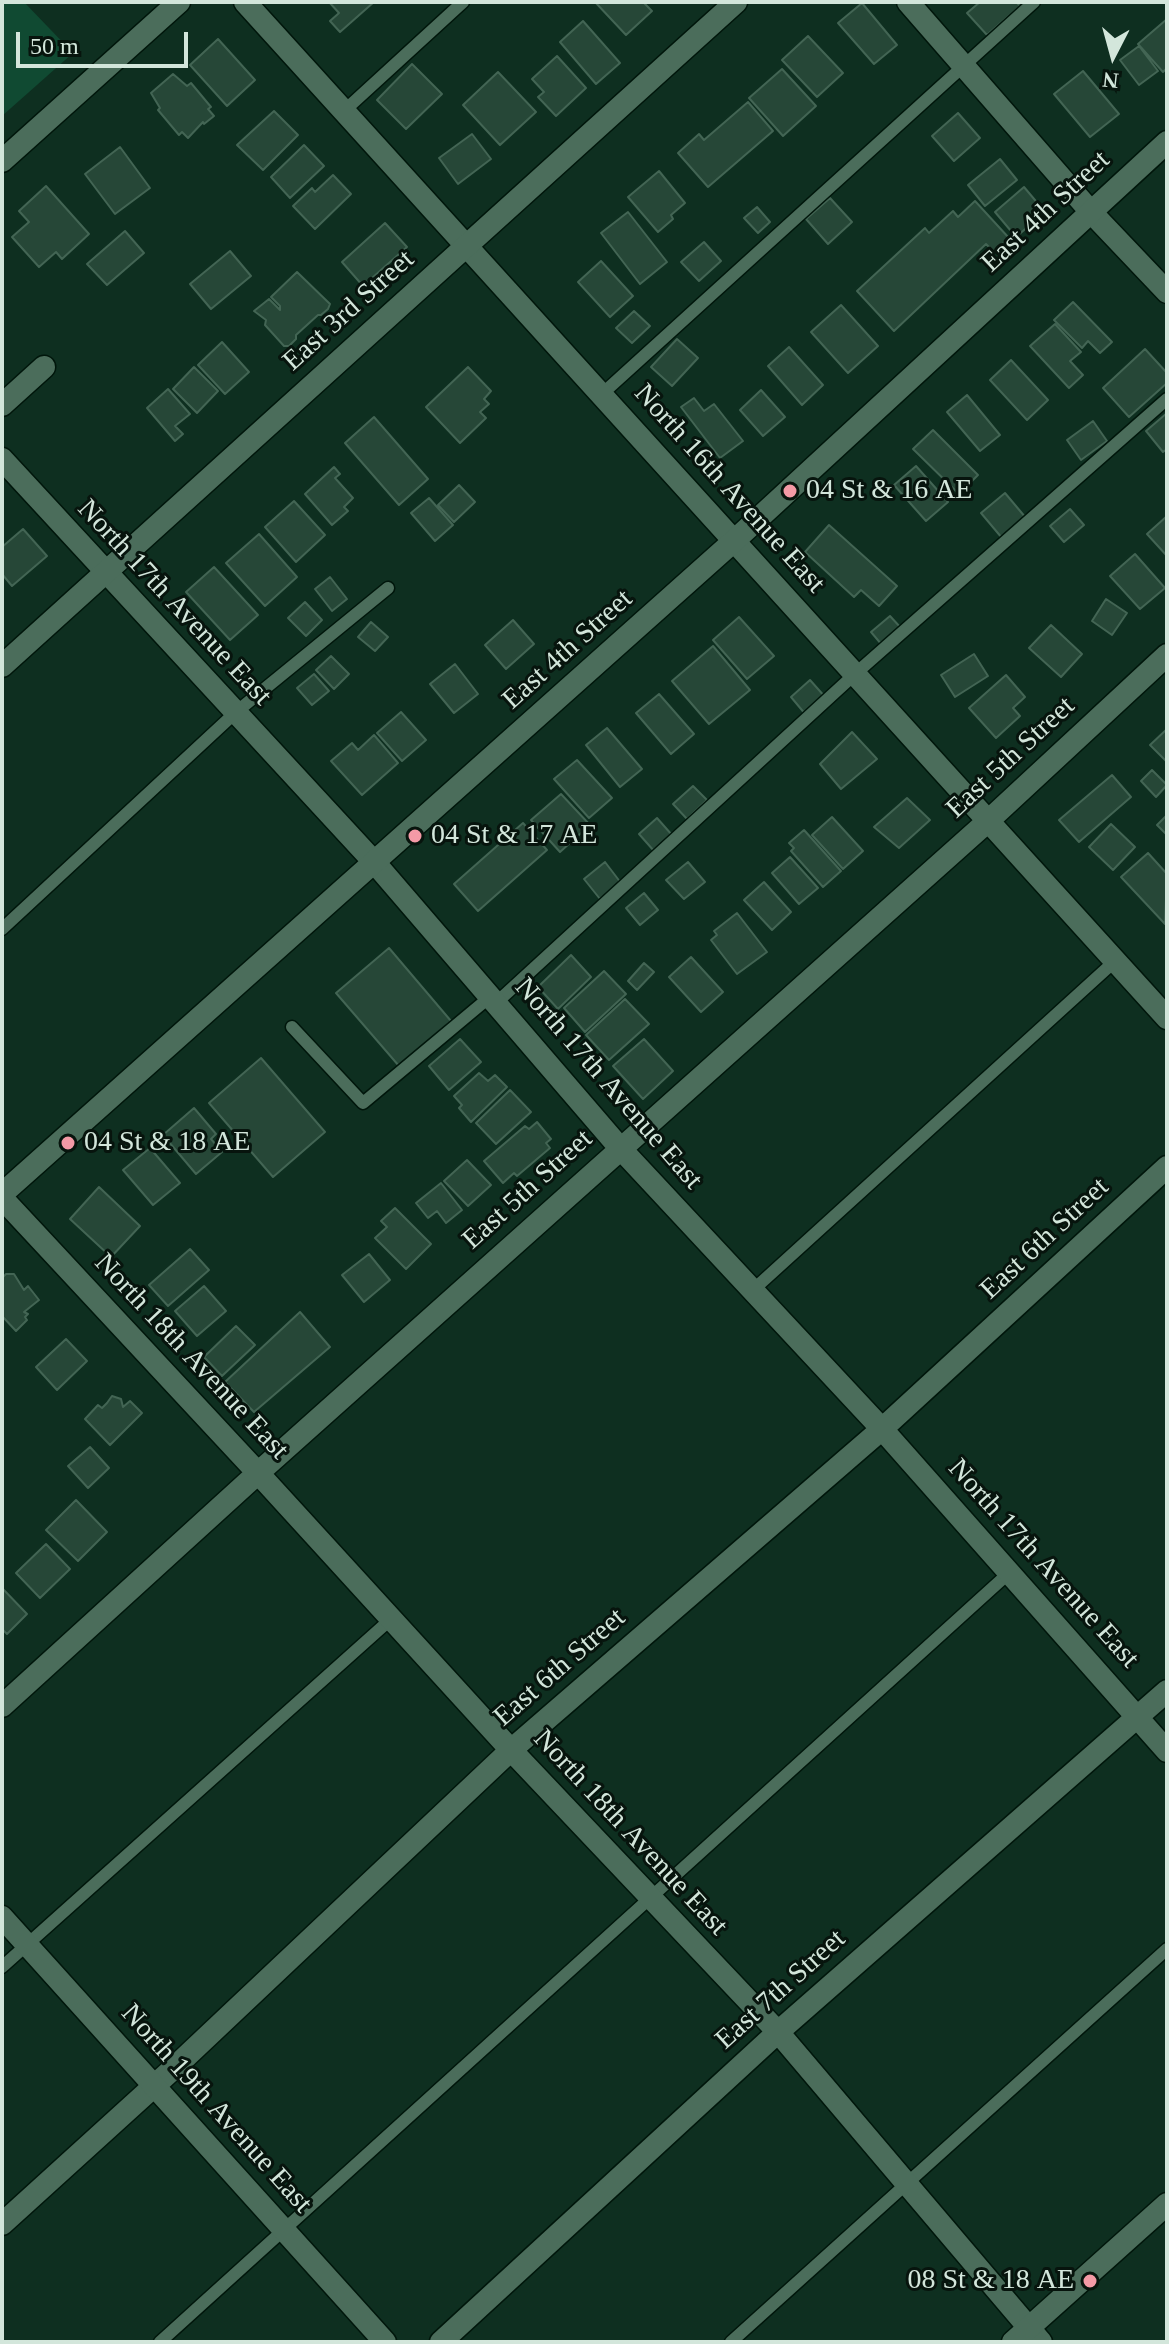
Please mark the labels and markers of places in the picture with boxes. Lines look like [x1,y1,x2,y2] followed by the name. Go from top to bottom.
[806,474,972,508] place label: 04 St & 16 AE
[781,482,799,500] marker: 04 St & 16 AE
[431,819,597,853] place label: 04 St & 17 AE
[406,827,424,845] marker: 04 St & 17 AE
[84,1126,250,1160] place label: 04 St & 18 AE
[59,1134,77,1152] marker: 04 St & 18 AE
[908,2264,1074,2298] place label: 08 St & 18 AE
[1081,2272,1099,2290] marker: 08 St & 18 AE

